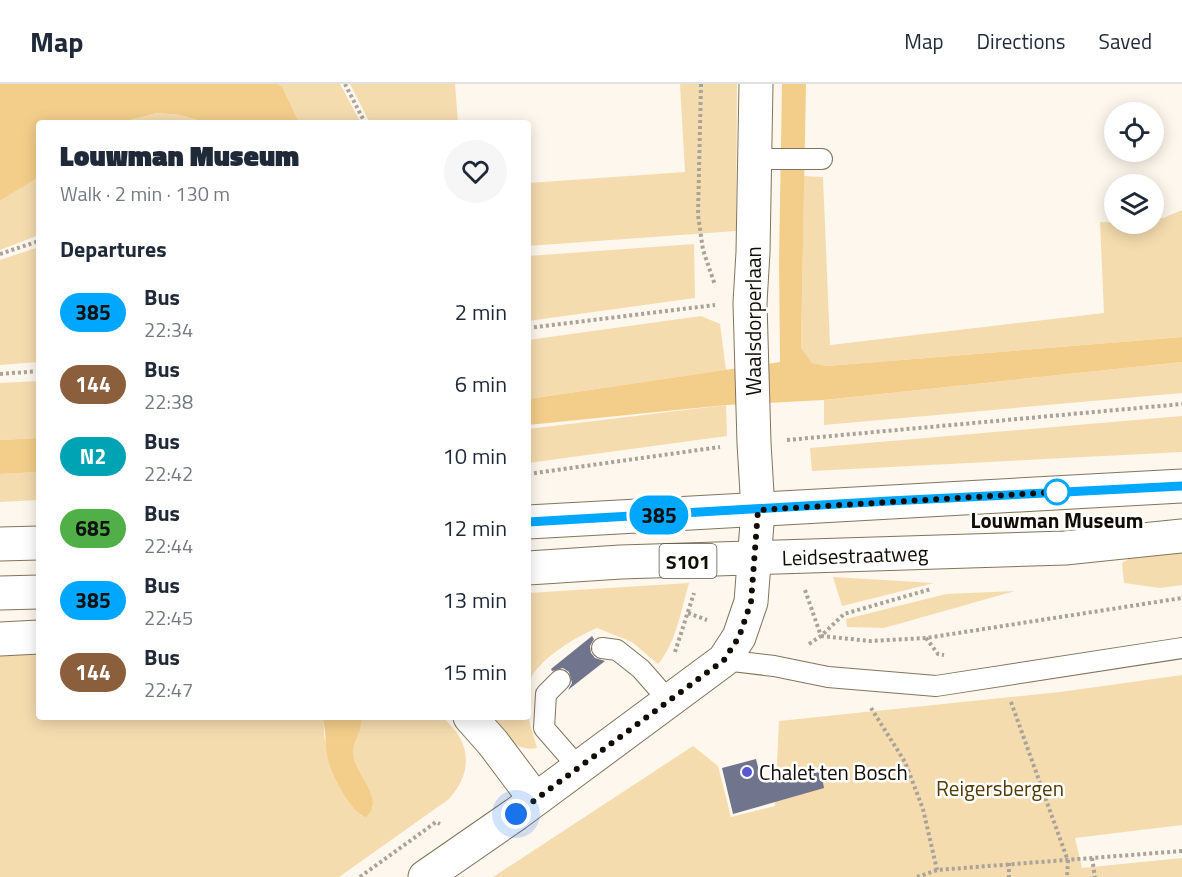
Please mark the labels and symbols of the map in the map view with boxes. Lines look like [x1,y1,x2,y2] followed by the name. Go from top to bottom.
[737,246,769,396] street label: Waalsdorperlaan
[1044,479,1070,505] marker: Louwman Museum
[624,496,694,534] line badge: 385
[971,504,1143,536] place label: Louwman Museum
[781,536,929,574] street label: Leidsestraatweg
[660,544,716,578] road number: S101
[759,756,908,788] place label: Chalet ten Bosch
[740,765,754,779] marker: Chalet ten Bosch
[936,772,1064,804] park label: Reigersbergen
[501,799,531,829] your location

